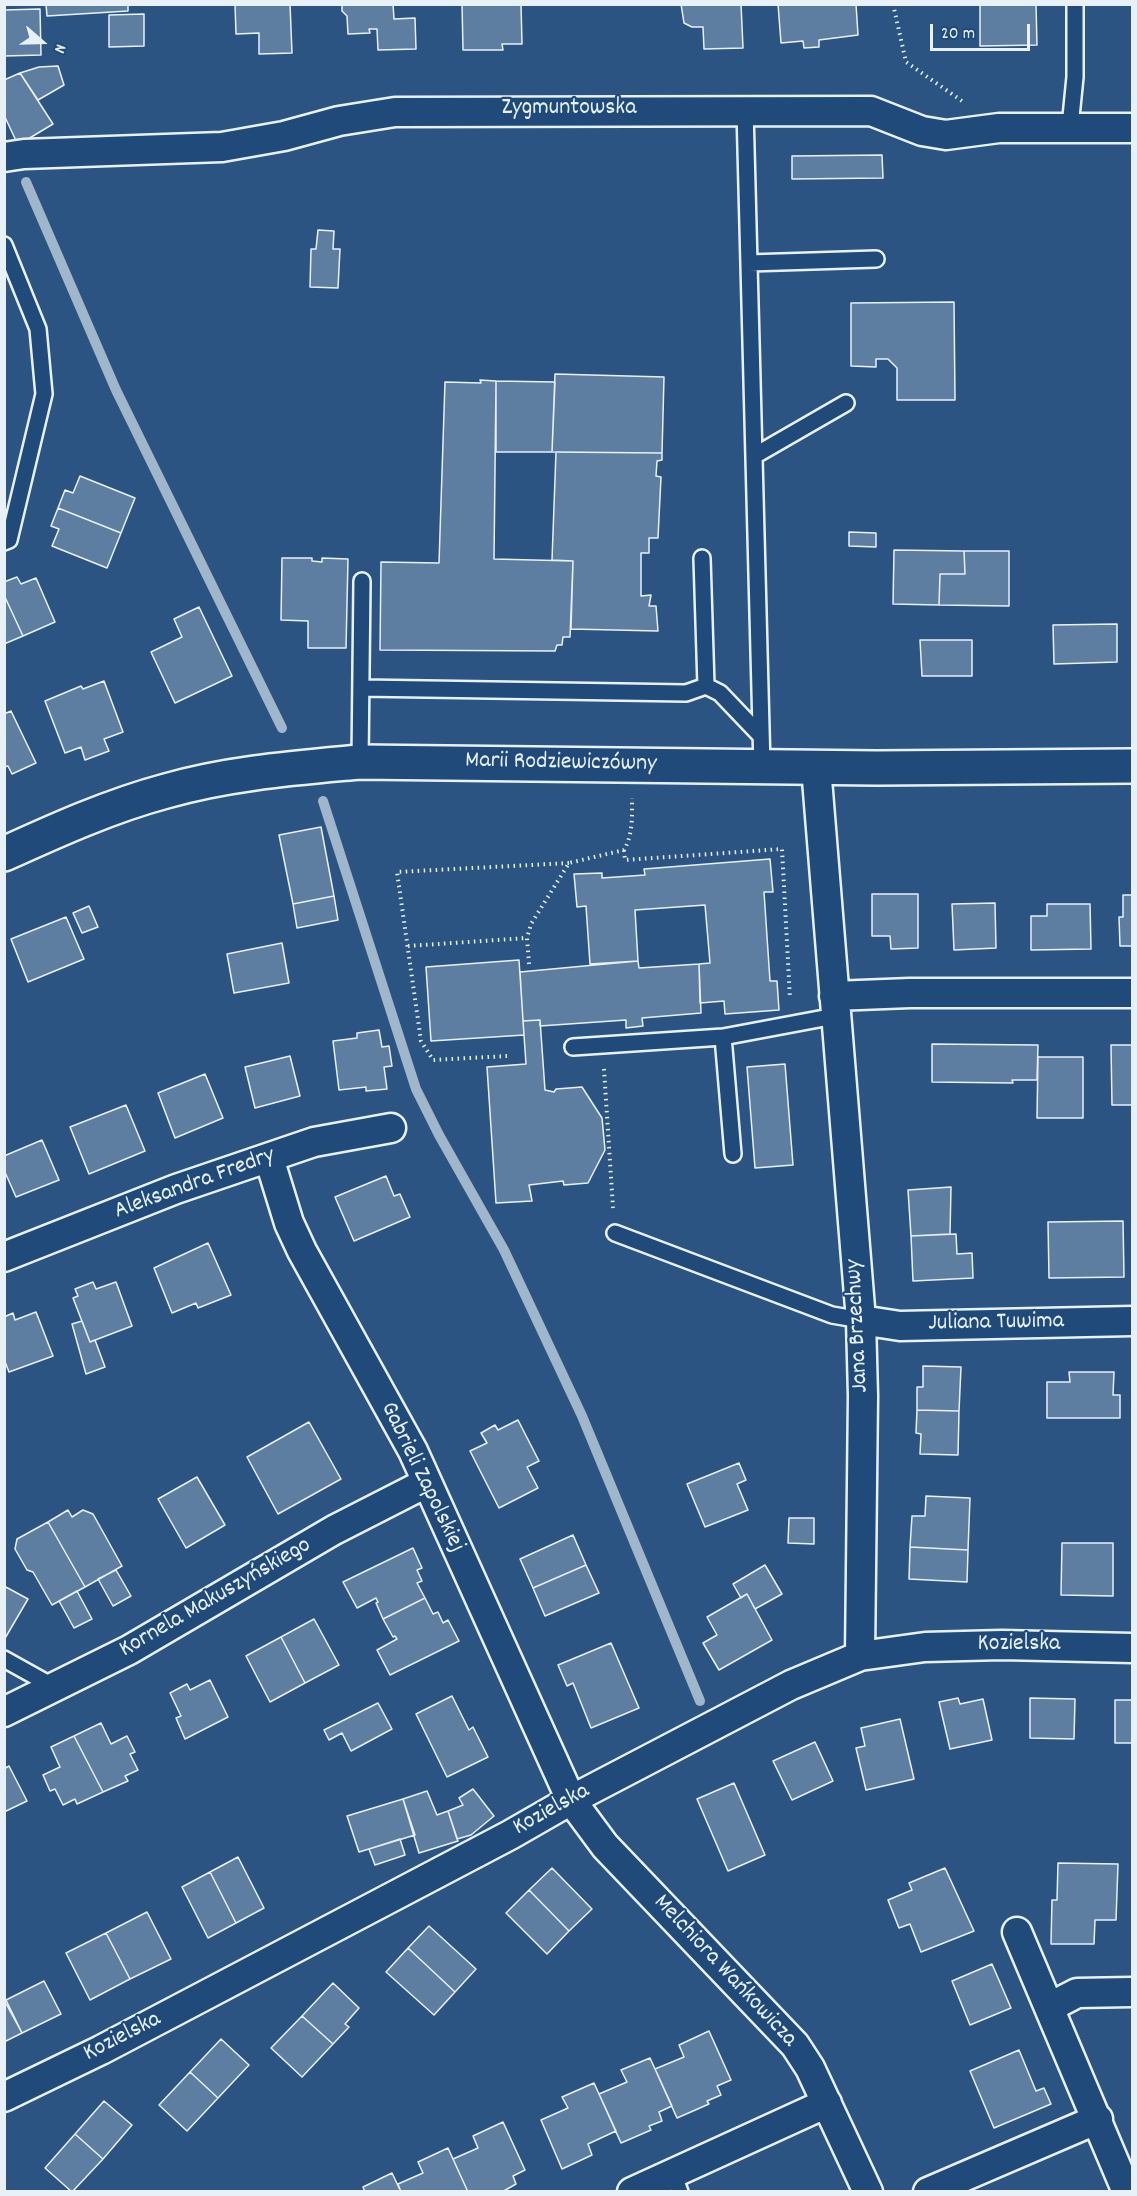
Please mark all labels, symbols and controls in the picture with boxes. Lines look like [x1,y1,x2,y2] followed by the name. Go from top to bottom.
[12,12,72,72] north arrow
[933,12,1034,50] scale bar
[941,22,975,47] text: 20 m
[47,41,72,56] text: N
[502,96,636,124] street label: Zygmuntowska
[465,748,657,780] street label: Marii Rodziewiczówny
[111,1143,279,1227] street label: Aleksandra Fredry
[841,1259,877,1393] street label: Jana Brzechwy
[928,1308,1064,1340] street label: Juliana Tuwima
[372,1398,470,1558] street label: Gabrieli Zapolskiej
[115,1532,317,1666] street label: Kornela Makuszyńskiego
[978,1632,1060,1660] street label: Kozielska
[509,1778,595,1844] street label: Kozielska
[646,1890,802,2054] street label: Melchiora Wańkowicza
[80,2006,166,2070] street label: Kozielska

